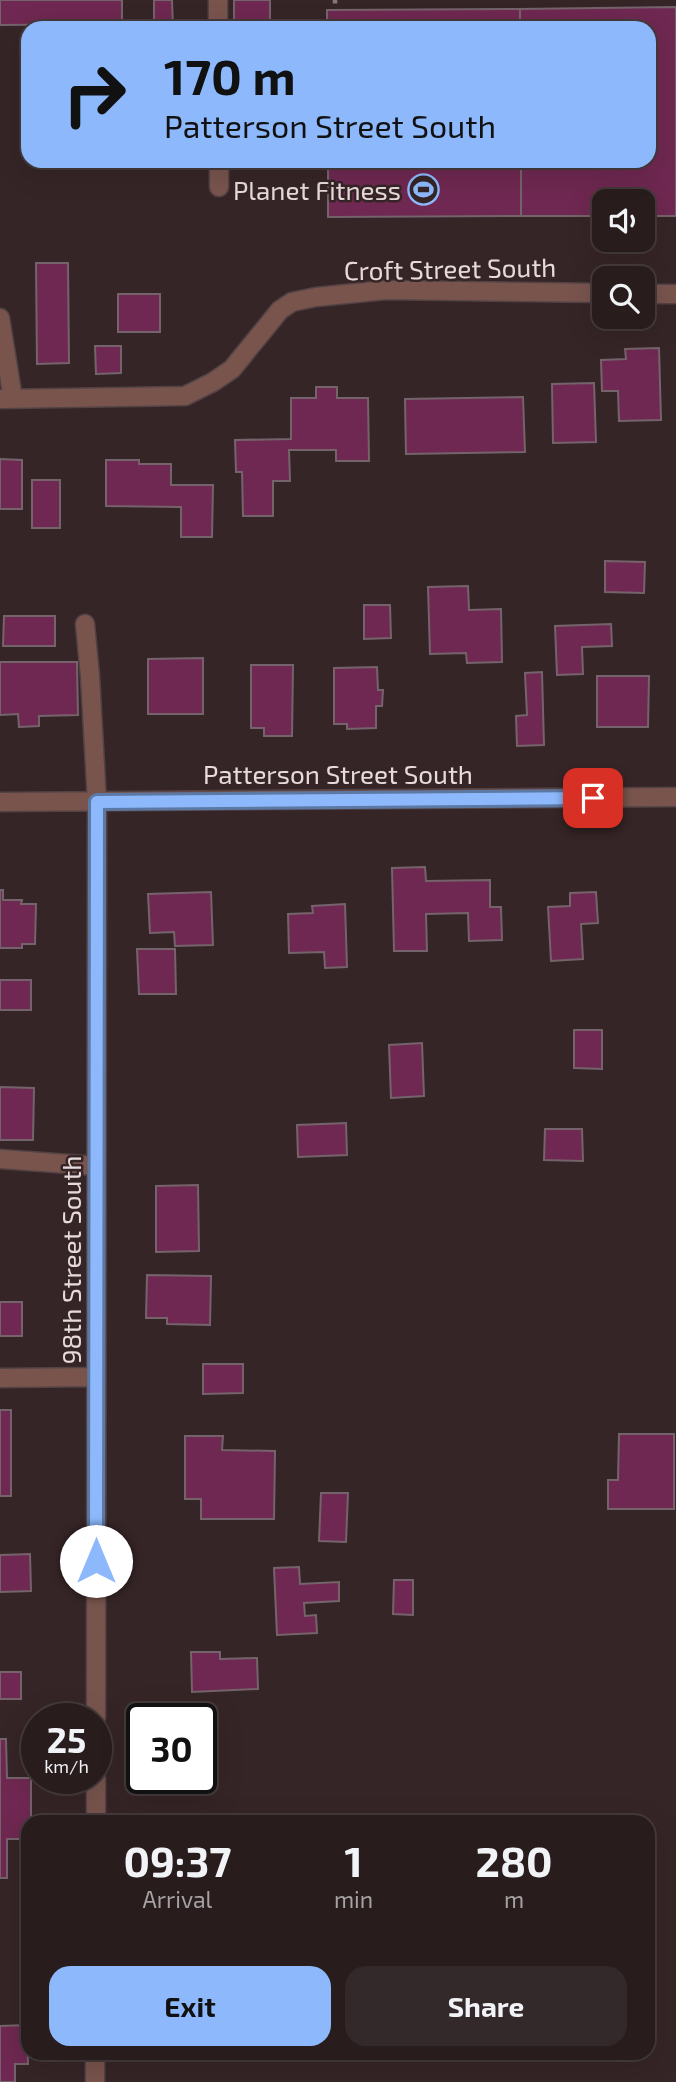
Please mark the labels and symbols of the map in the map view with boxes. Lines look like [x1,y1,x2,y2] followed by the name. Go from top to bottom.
[407,172,441,206] sports icon: Planet Fitness
[233,174,401,205] place label: Planet Fitness
[344,251,556,285] street label: Croft Street South
[203,758,473,789] street label: Patterson Street South
[563,768,623,828] pin
[55,1156,86,1364] street label: 98th Street South
[59,1524,133,1598] position arrow
[126,1703,217,1794] speed limit sign: 30

